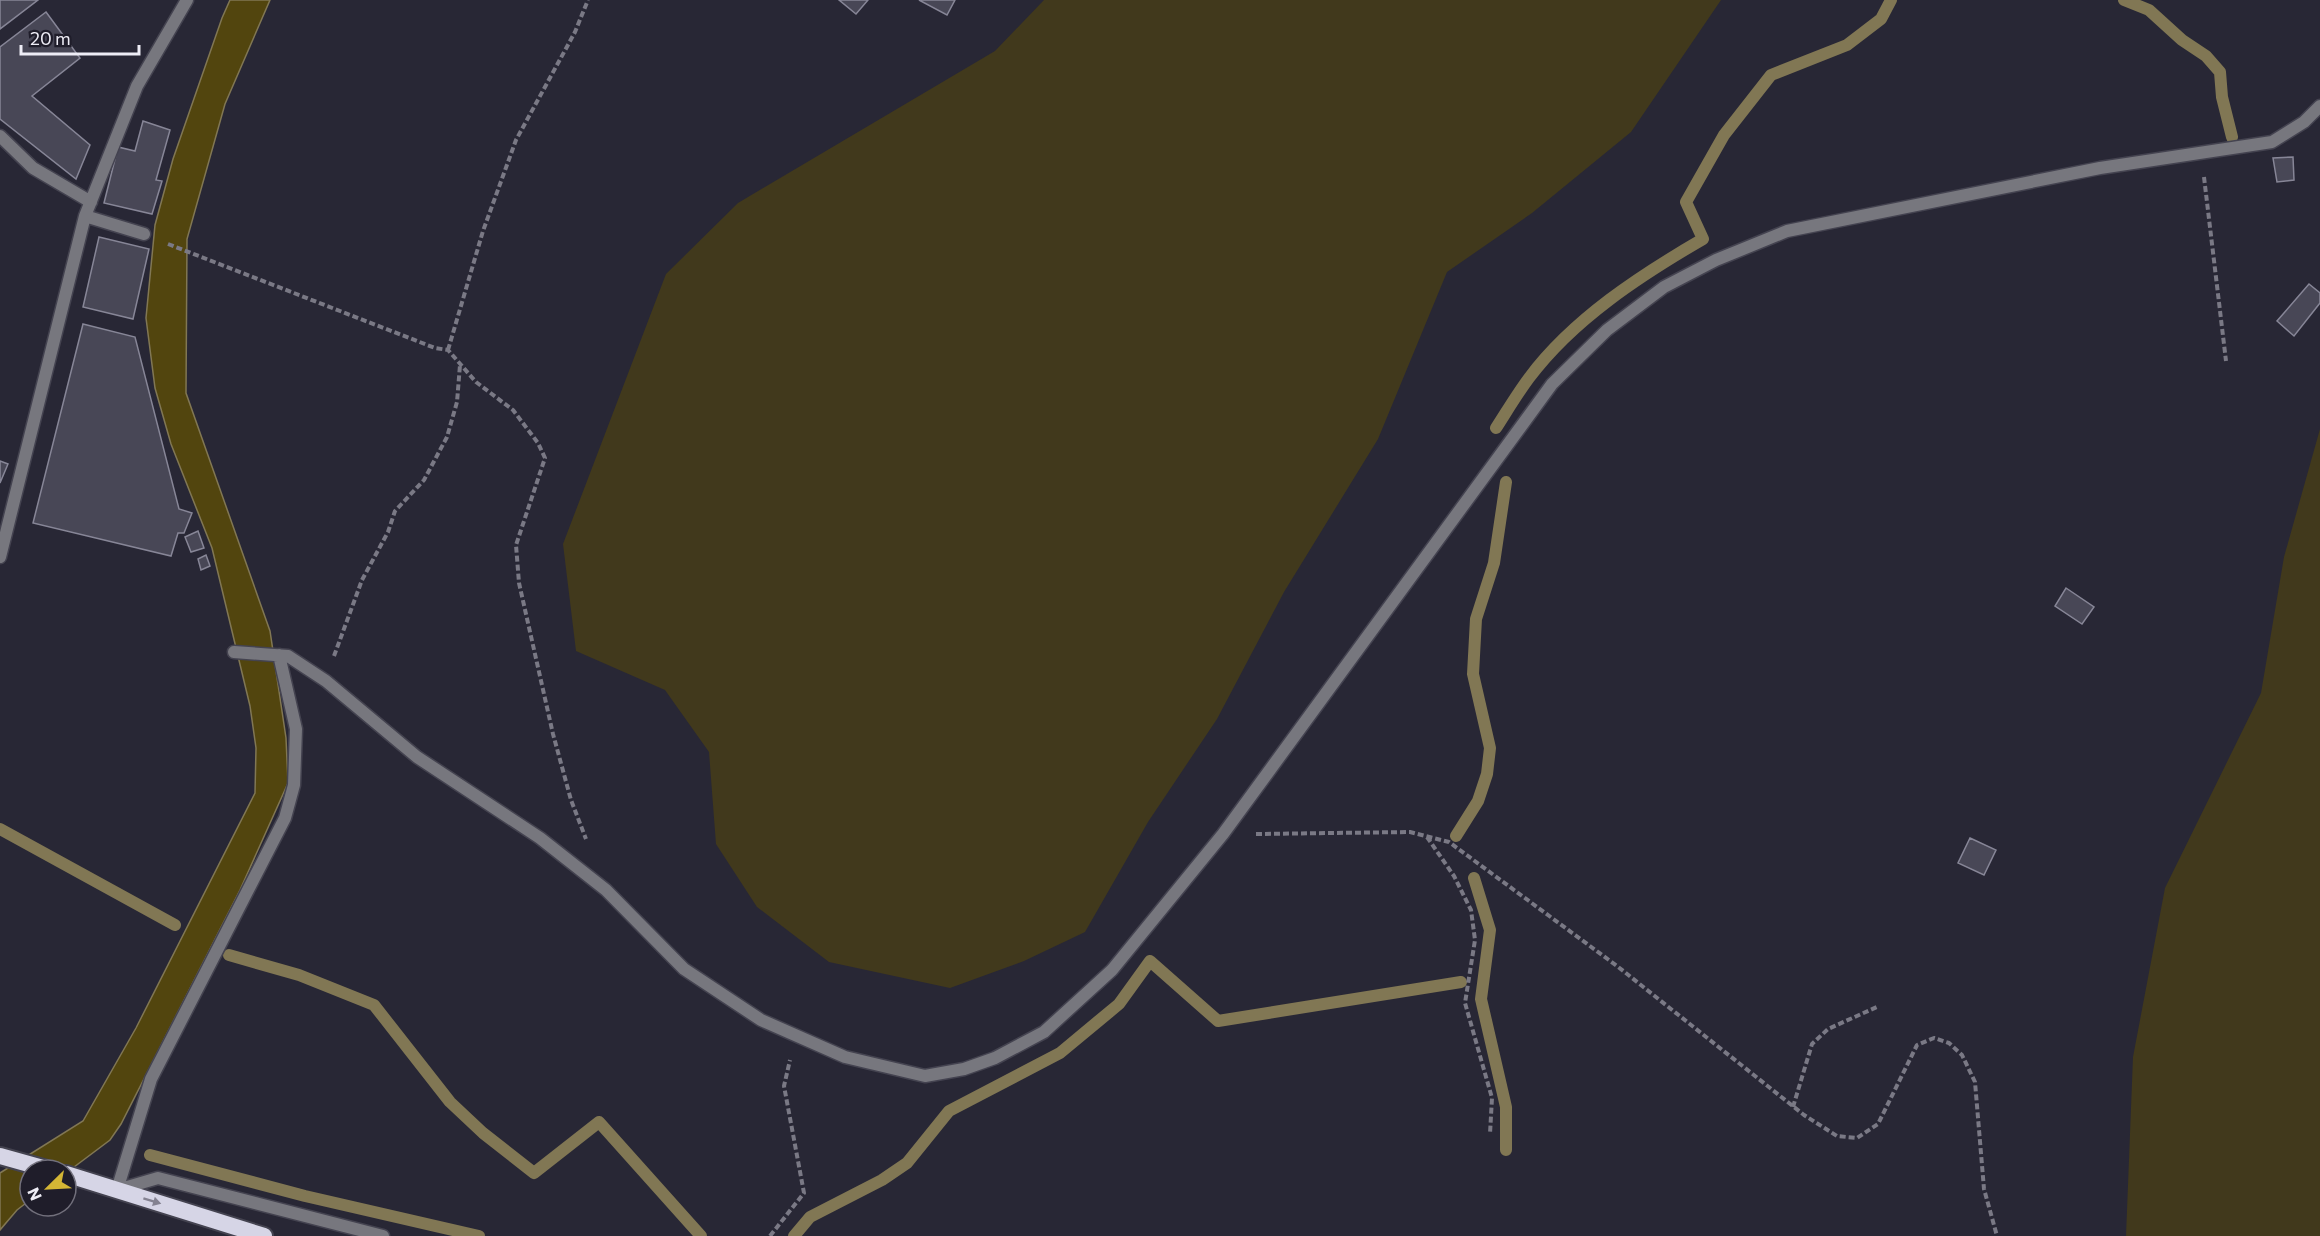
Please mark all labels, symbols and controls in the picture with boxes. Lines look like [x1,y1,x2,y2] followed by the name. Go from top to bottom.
[21,18,140,56] scale bar
[30,27,71,49] text: 20 m
[18,1158,78,1218] north arrow
[23,1185,45,1204] text: N
[143,1197,161,1206] one-way arrow

